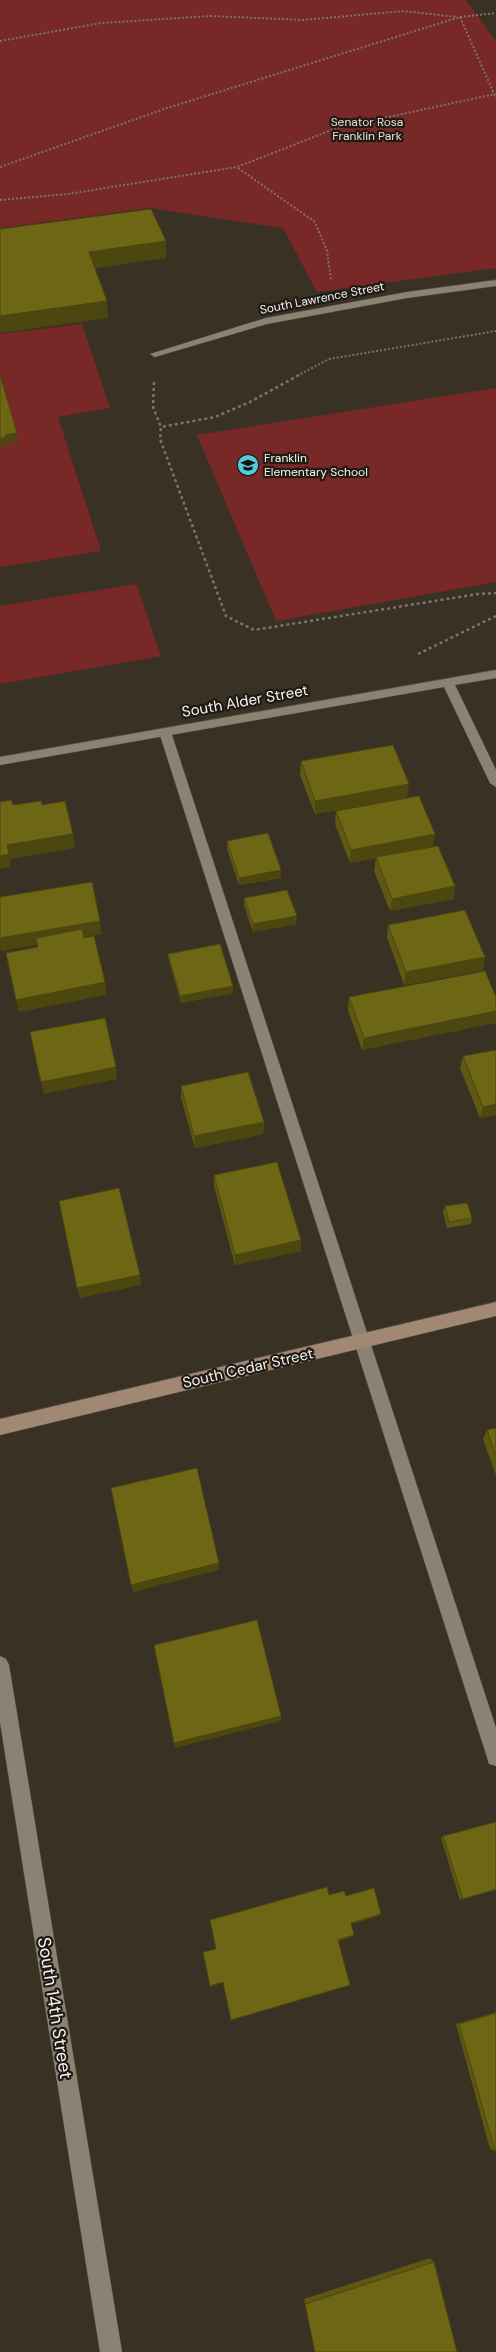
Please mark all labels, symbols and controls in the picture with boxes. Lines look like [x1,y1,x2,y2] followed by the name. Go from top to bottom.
[331,114,403,144] park label: Senator Rosa Franklin Park
[258,278,386,318] street label: South Lawrence Street
[264,450,368,480] place label: Franklin Elementary School
[236,453,260,477] school or university icon: Franklin Elementary School
[180,680,310,722] street label: South Alder Street
[181,1343,315,1393] street label: South Cedar Street
[32,1935,78,2081] street label: South 14th Street

